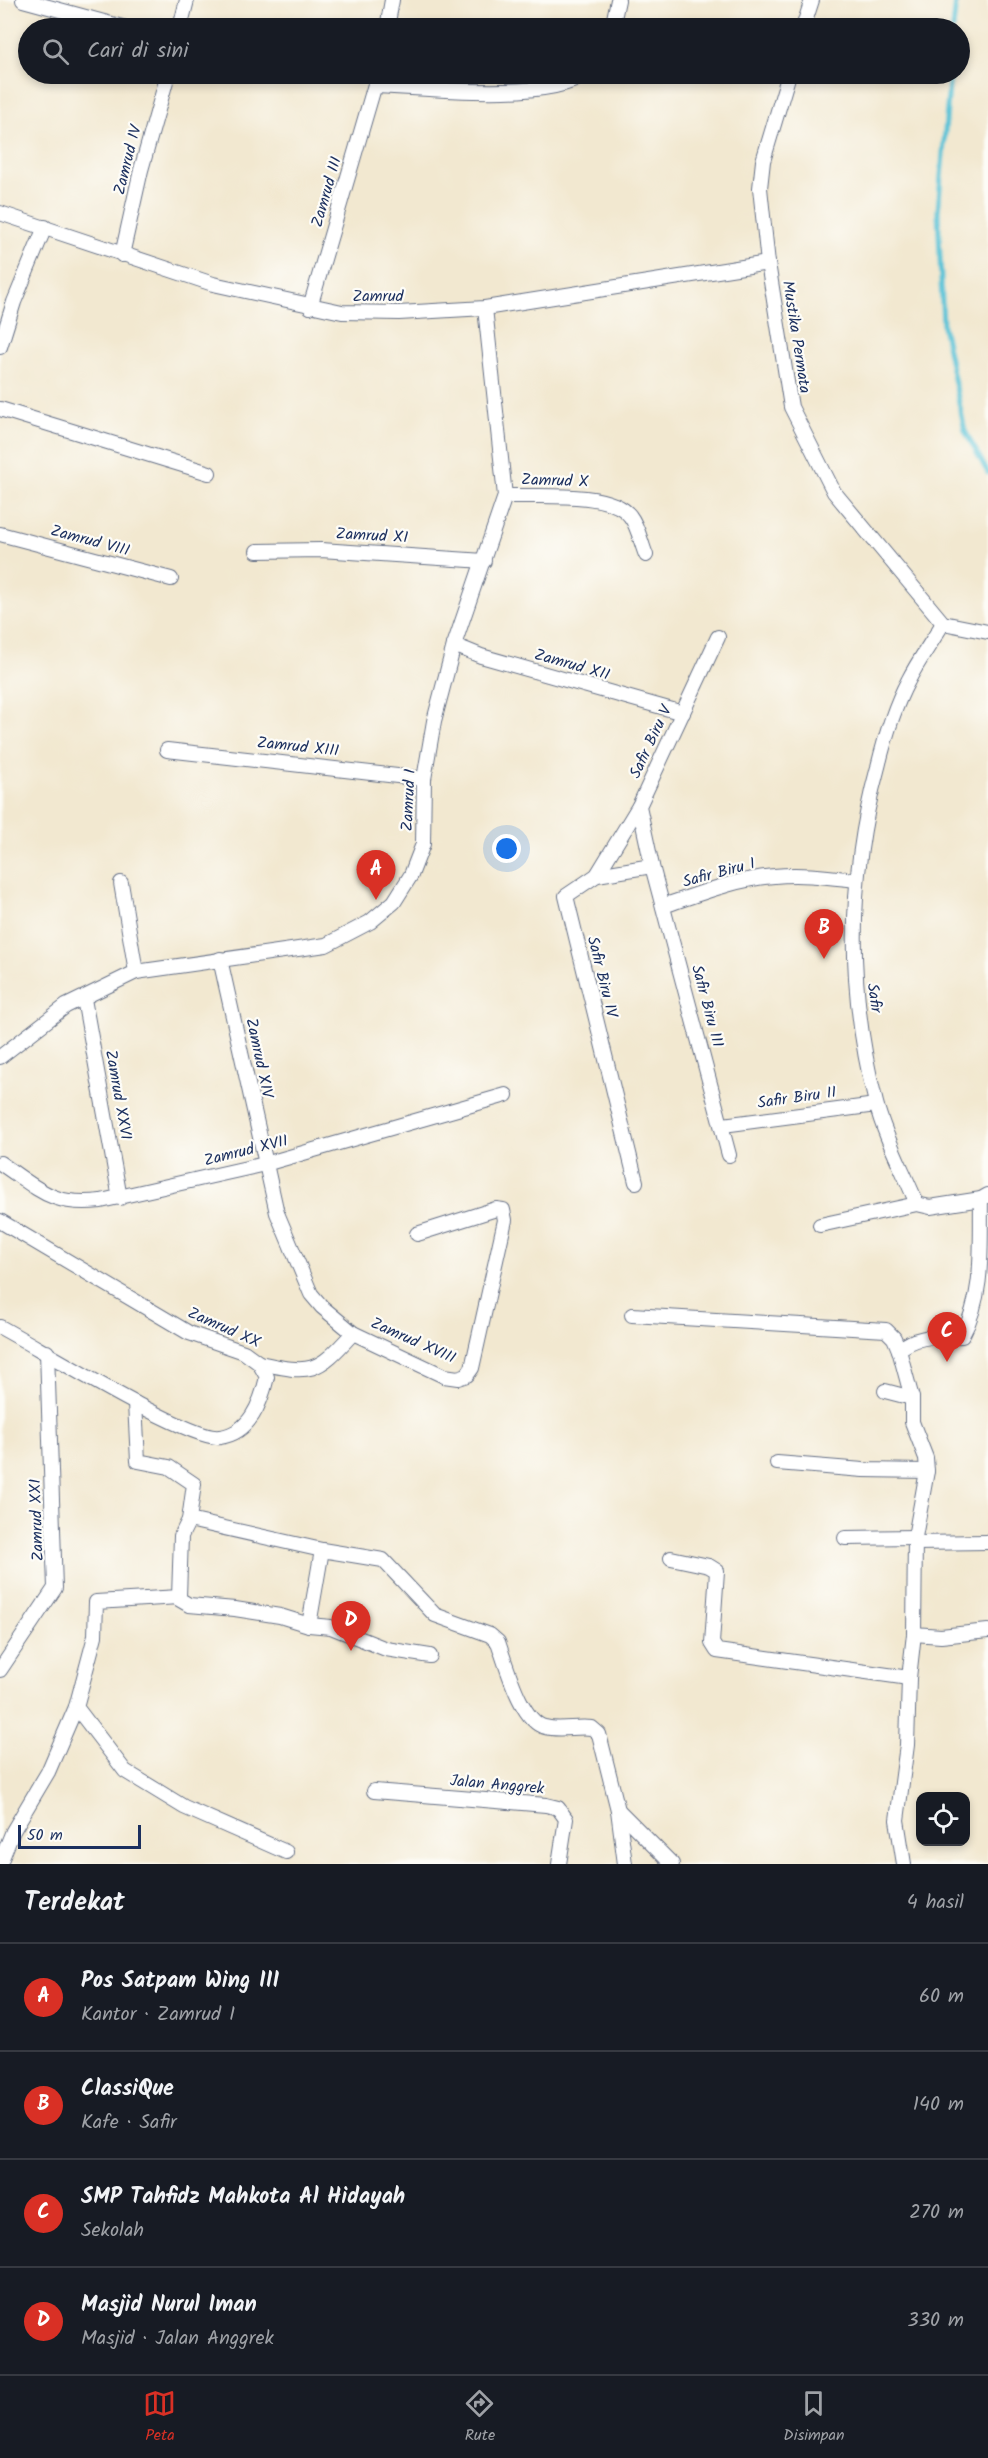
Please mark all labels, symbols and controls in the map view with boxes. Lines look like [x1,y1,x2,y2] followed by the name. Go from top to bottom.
[18,18,970,84] search box
[87,34,188,69] text: Cari di sini
[39,35,72,68] icon: search
[107,121,149,197] street label: Zamrud IV
[305,154,349,230] street label: Zamrud III
[775,279,817,395] street label: Mustika Permata
[352,284,405,309] street label: Zamrud
[521,467,590,495] street label: Zamrud X
[48,518,132,564] street label: Zamrud VIII
[335,522,409,550] street label: Zamrud XI
[531,642,613,688] street label: Zamrud XII
[623,700,679,783] street label: Safir Biru V
[256,730,340,764] street label: Zamrud XIII
[395,768,423,832] street label: Zamrud I
[492,834,521,863] your location
[356,850,395,900] pin: A
[680,851,758,895] street label: Safir Biru I
[804,910,844,959] pin: B
[580,934,625,1022] street label: Safir Biru IV
[684,962,730,1050] street label: Safir Biru III
[860,982,889,1016] street label: Safir
[238,1016,280,1102] street label: Zamrud XIV
[98,1048,138,1142] street label: Zamrud XXVI
[756,1080,838,1116] street label: Safir Biru II
[201,1128,291,1174] street label: Zamrud XVII
[184,1301,265,1356] street label: Zamrud XX
[366,1311,460,1371] street label: Zamrud XVIII
[928,1312,966,1362] pin: C
[23,1478,51,1562] street label: Zamrud XXI
[332,1602,370,1651] pin: D
[449,1768,546,1802] street label: Jalan Anggrek
[916,1792,970,1846] map controls
[916,1792,970,1846] button: locate
[18,1822,141,1850] scale bar
[27,1823,63,1848] text: 50 m
[24,1882,125,1924] text: Terdekat
[907,1887,964,1919] text: 4 hasil
[81,1964,279,1999] text: Pos Satpam Wing III
[37,1981,50,2013] text: A
[919,1981,964,2013] text: 60 m
[81,1999,235,2031] text: Kantor · Zamrud I
[81,2072,174,2107] text: ClassiQue
[37,2089,50,2121] text: B
[913,2089,964,2121] text: 140 m
[81,2107,177,2139] text: Kafe · Safir
[81,2180,405,2215] text: SMP Tahfidz Mahkota Al Hidayah
[37,2197,50,2229] text: C
[909,2197,964,2229] text: 270 m
[81,2215,144,2247] text: Sekolah
[81,2288,257,2323] text: Masjid Nurul Iman
[37,2305,50,2337] text: D
[907,2305,964,2337] text: 330 m
[81,2323,274,2355] text: Masjid · Jalan Anggrek
[143,2387,176,2448] tab: Peta
[463,2387,496,2448] tab: Rute
[783,2387,845,2448] tab: Disimpan

